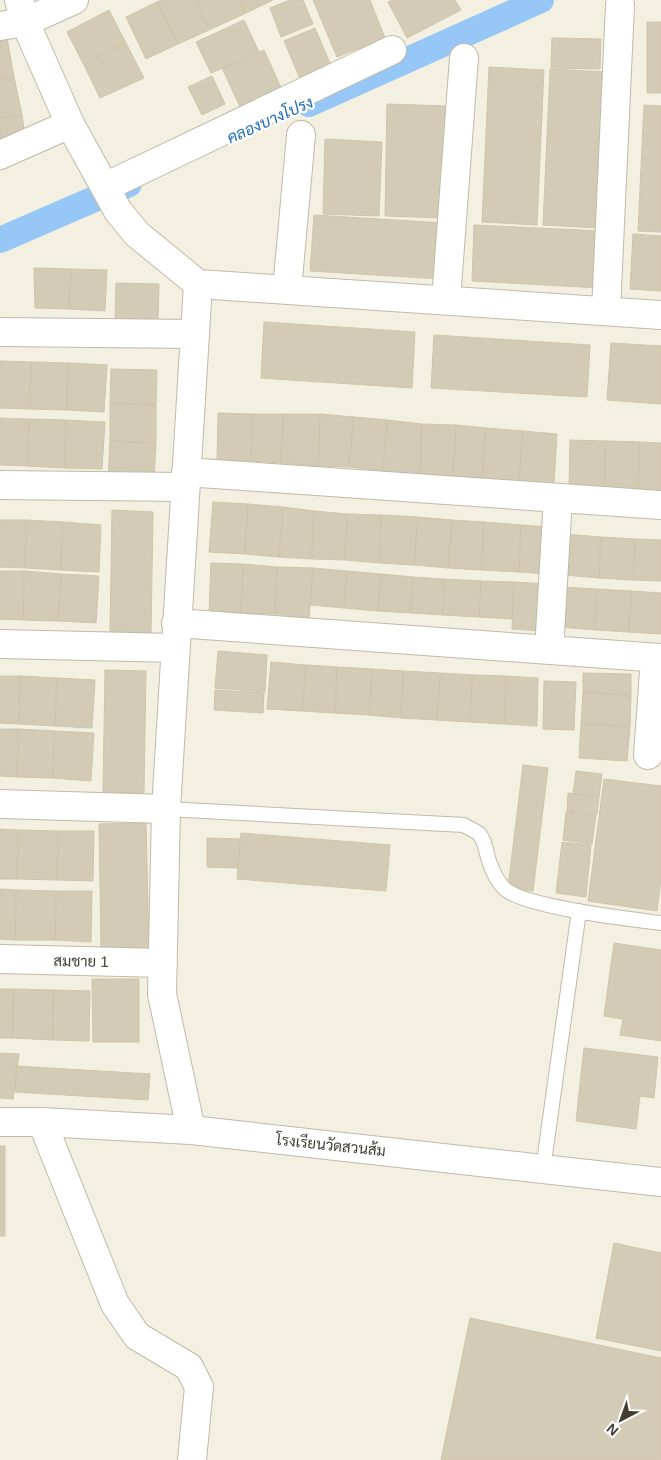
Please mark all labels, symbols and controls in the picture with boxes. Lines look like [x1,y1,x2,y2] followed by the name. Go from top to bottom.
[223,91,316,147] water label: คลองบางโปรง
[53,952,109,970] street label: สมชาย 1
[274,1130,387,1159] street label: โรงเรียนวัดสวนส้ม
[596,1395,646,1445] north arrow
[603,1420,622,1439] text: N

